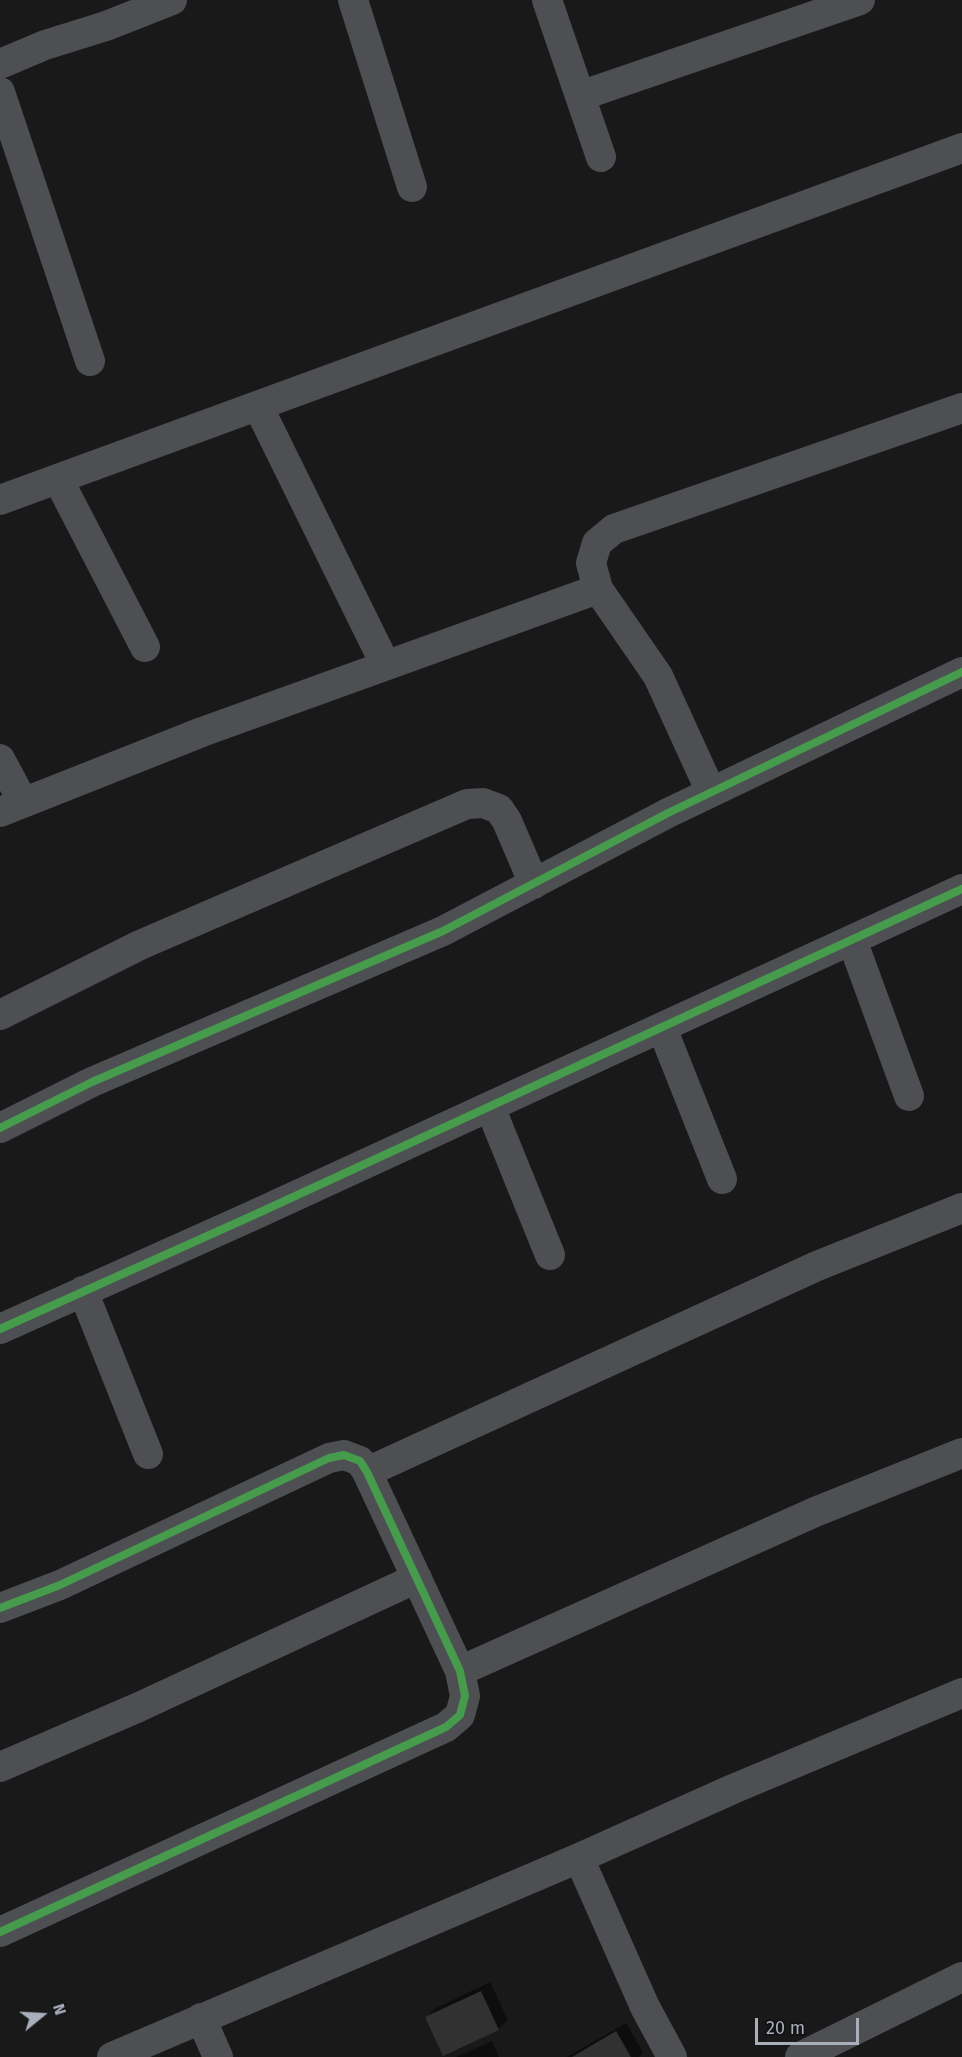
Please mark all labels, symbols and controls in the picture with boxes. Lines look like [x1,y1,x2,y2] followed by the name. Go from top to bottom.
[12,1985,72,2045] north arrow
[49,2001,70,2017] text: N
[758,2006,862,2044] scale bar
[766,2017,805,2039] text: 20 m

